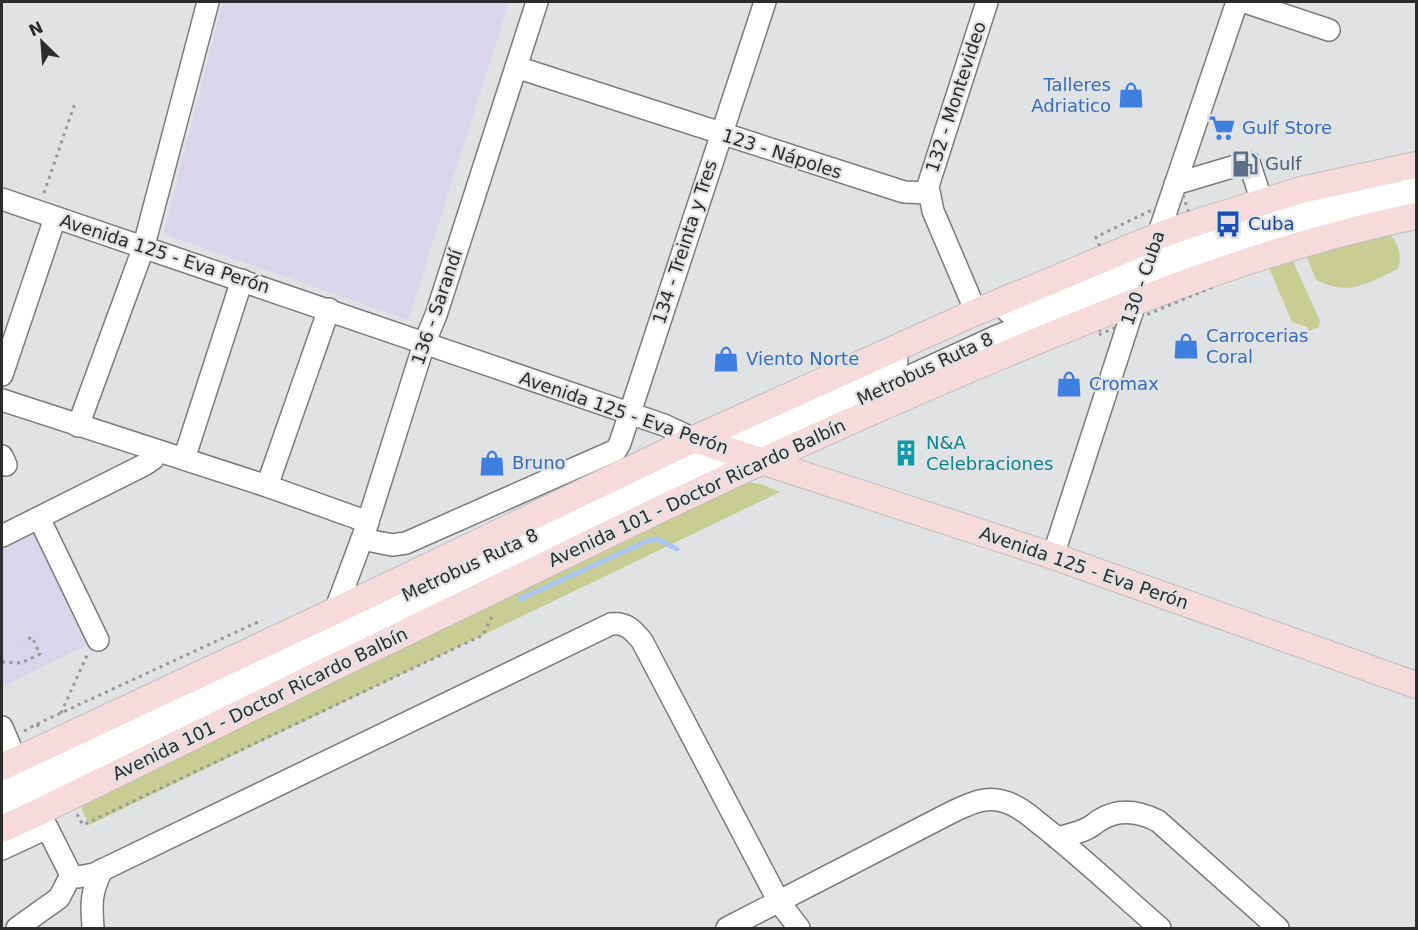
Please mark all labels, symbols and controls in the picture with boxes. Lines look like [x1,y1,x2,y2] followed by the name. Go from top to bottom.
[12,12,72,72] north arrow
[26,17,46,40] text: N
[921,19,990,175] street label: 132 - Montevideo
[1031,74,1111,116] place label: Talleres Adriatico
[1116,80,1146,110] shop icon: Talleres Adriatico
[1207,113,1237,143] supermarket icon: Gulf Store
[1242,117,1332,138] place label: Gulf Store
[720,124,845,183] street label: 123 - Nápoles
[1230,149,1260,179] fuel station icon: Gulf
[1265,153,1302,174] place label: Gulf
[648,157,721,326] street label: 134 - Treinta y Tres
[1213,209,1243,239] bus stop icon: Cuba
[58,210,273,297] street label: Avenida 125 - Eva Perón
[1248,213,1294,234] place label: Cuba
[1117,228,1169,328] street label: 130 - Cuba
[407,245,466,367] street label: 136 - Sarandí
[1206,325,1308,367] place label: Carrocerias Coral
[853,328,996,409] street label: Metrobus Ruta 8
[1171,331,1201,361] shop icon: Carrocerias Coral
[711,344,741,374] shop icon: Viento Norte
[746,348,859,369] place label: Viento Norte
[517,367,731,458] street label: Avenida 125 - Eva Perón
[1054,369,1084,399] shop icon: Cromax
[1089,373,1159,394] place label: Cromax
[545,414,849,571] street label: Avenida 101 - Doctor Ricardo Balbín
[926,432,1053,474] place label: N&A Celebraciones
[891,438,921,468] building icon: N&A Celebraciones
[477,448,507,478] shop icon: Bruno
[512,452,566,473] place label: Bruno
[977,522,1191,613] street label: Avenida 125 - Eva Perón
[398,524,541,605] street label: Metrobus Ruta 8
[109,623,411,784] street label: Avenida 101 - Doctor Ricardo Balbín

